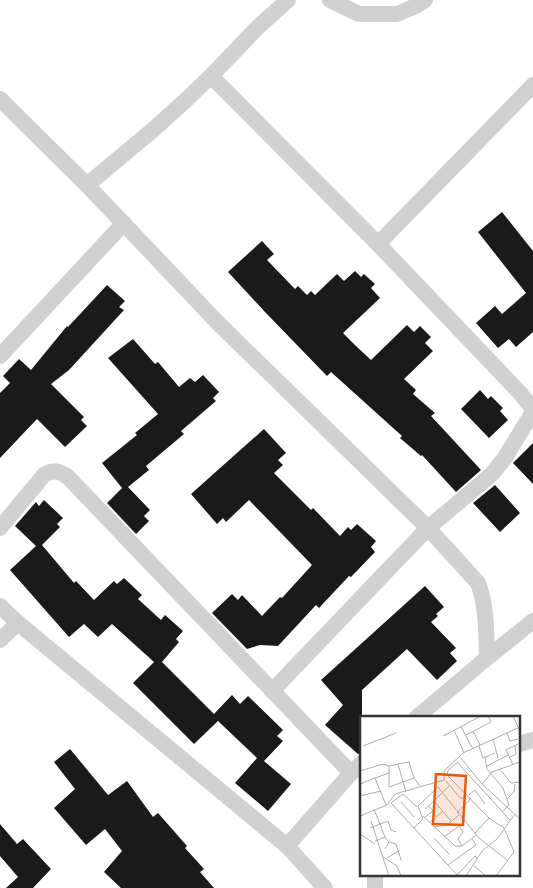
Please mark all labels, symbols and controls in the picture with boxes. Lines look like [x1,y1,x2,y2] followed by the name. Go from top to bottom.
[360,716,520,876] inset map

